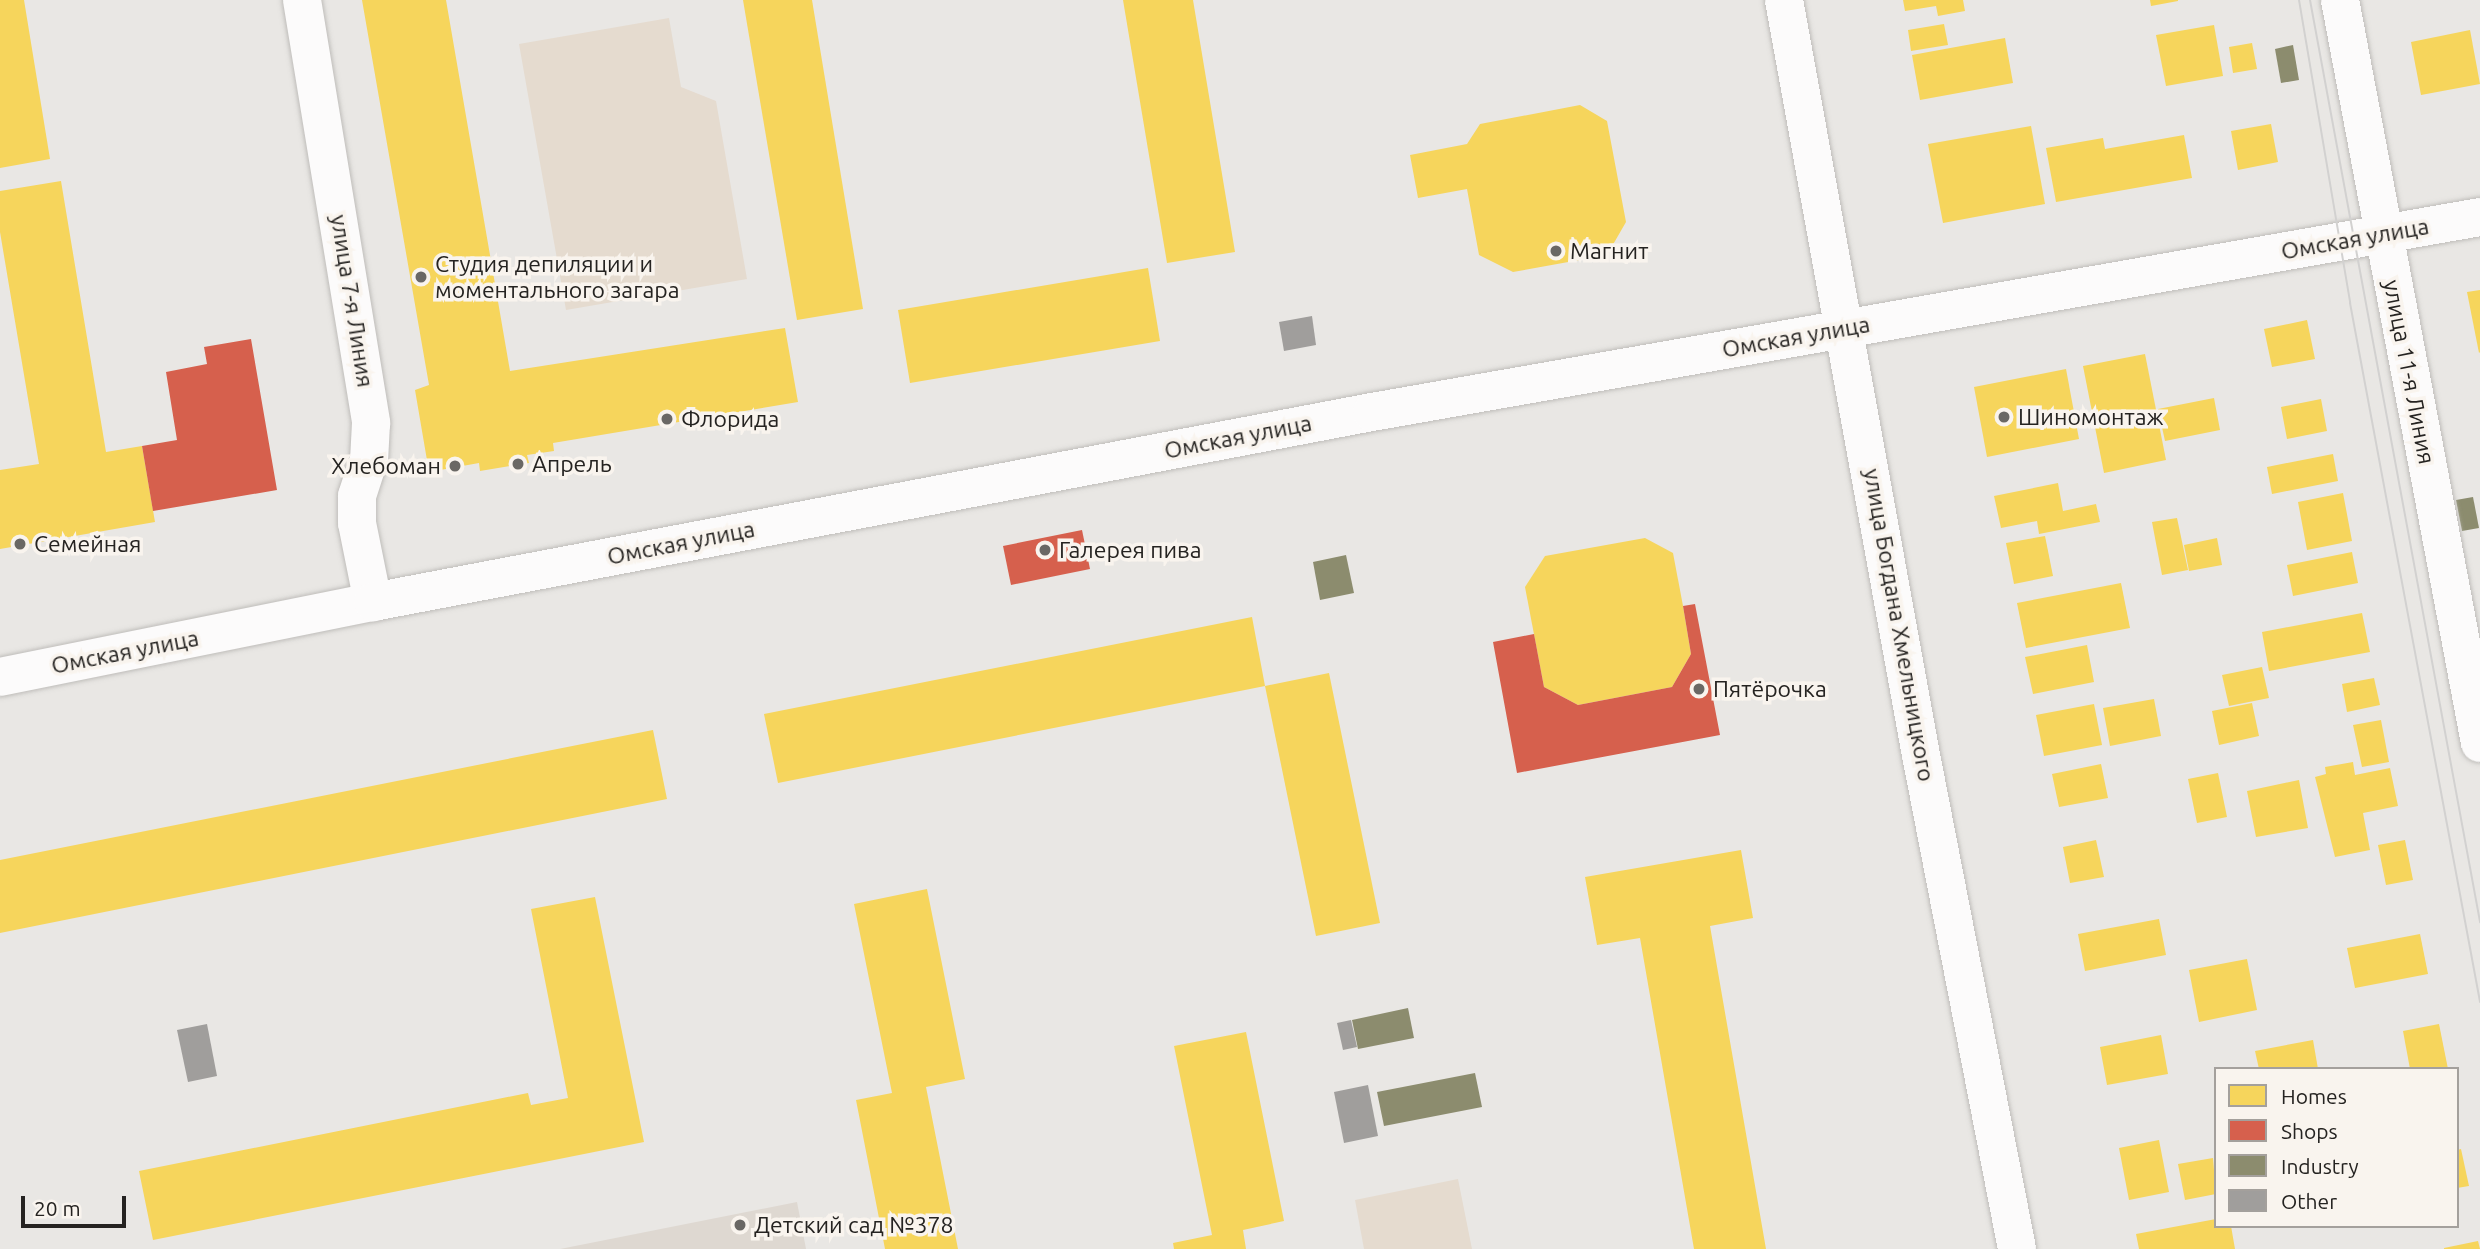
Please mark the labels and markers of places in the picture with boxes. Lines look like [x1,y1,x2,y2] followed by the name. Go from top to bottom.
[1570,237,1648,265] place label: Магнит
[1548,243,1564,259] marker: Магнит
[435,250,680,304] place label: Студия депиляции и моментального загара
[413,269,429,285] marker: Студия депиляции и моментального загара
[2018,403,2164,431] place label: Шиномонтаж
[681,405,779,433] place label: Флорида
[1996,409,2012,425] marker: Шиномонтаж
[659,411,675,427] marker: Флорида
[532,450,612,478] place label: Апрель
[331,452,441,480] place label: Хлебоман
[510,456,526,472] marker: Апрель
[447,458,463,474] marker: Хлебоман
[34,530,141,558] place label: Семейная
[12,536,28,552] marker: Семейная
[1059,536,1202,564] place label: Галерея пива
[1037,542,1053,558] marker: Галерея пива
[1713,675,1827,703] place label: Пятёрочка
[1691,681,1707,697] marker: Пятёрочка
[754,1211,953,1239] place label: Детский сад №378
[732,1217,748,1233] marker: Детский сад №378

